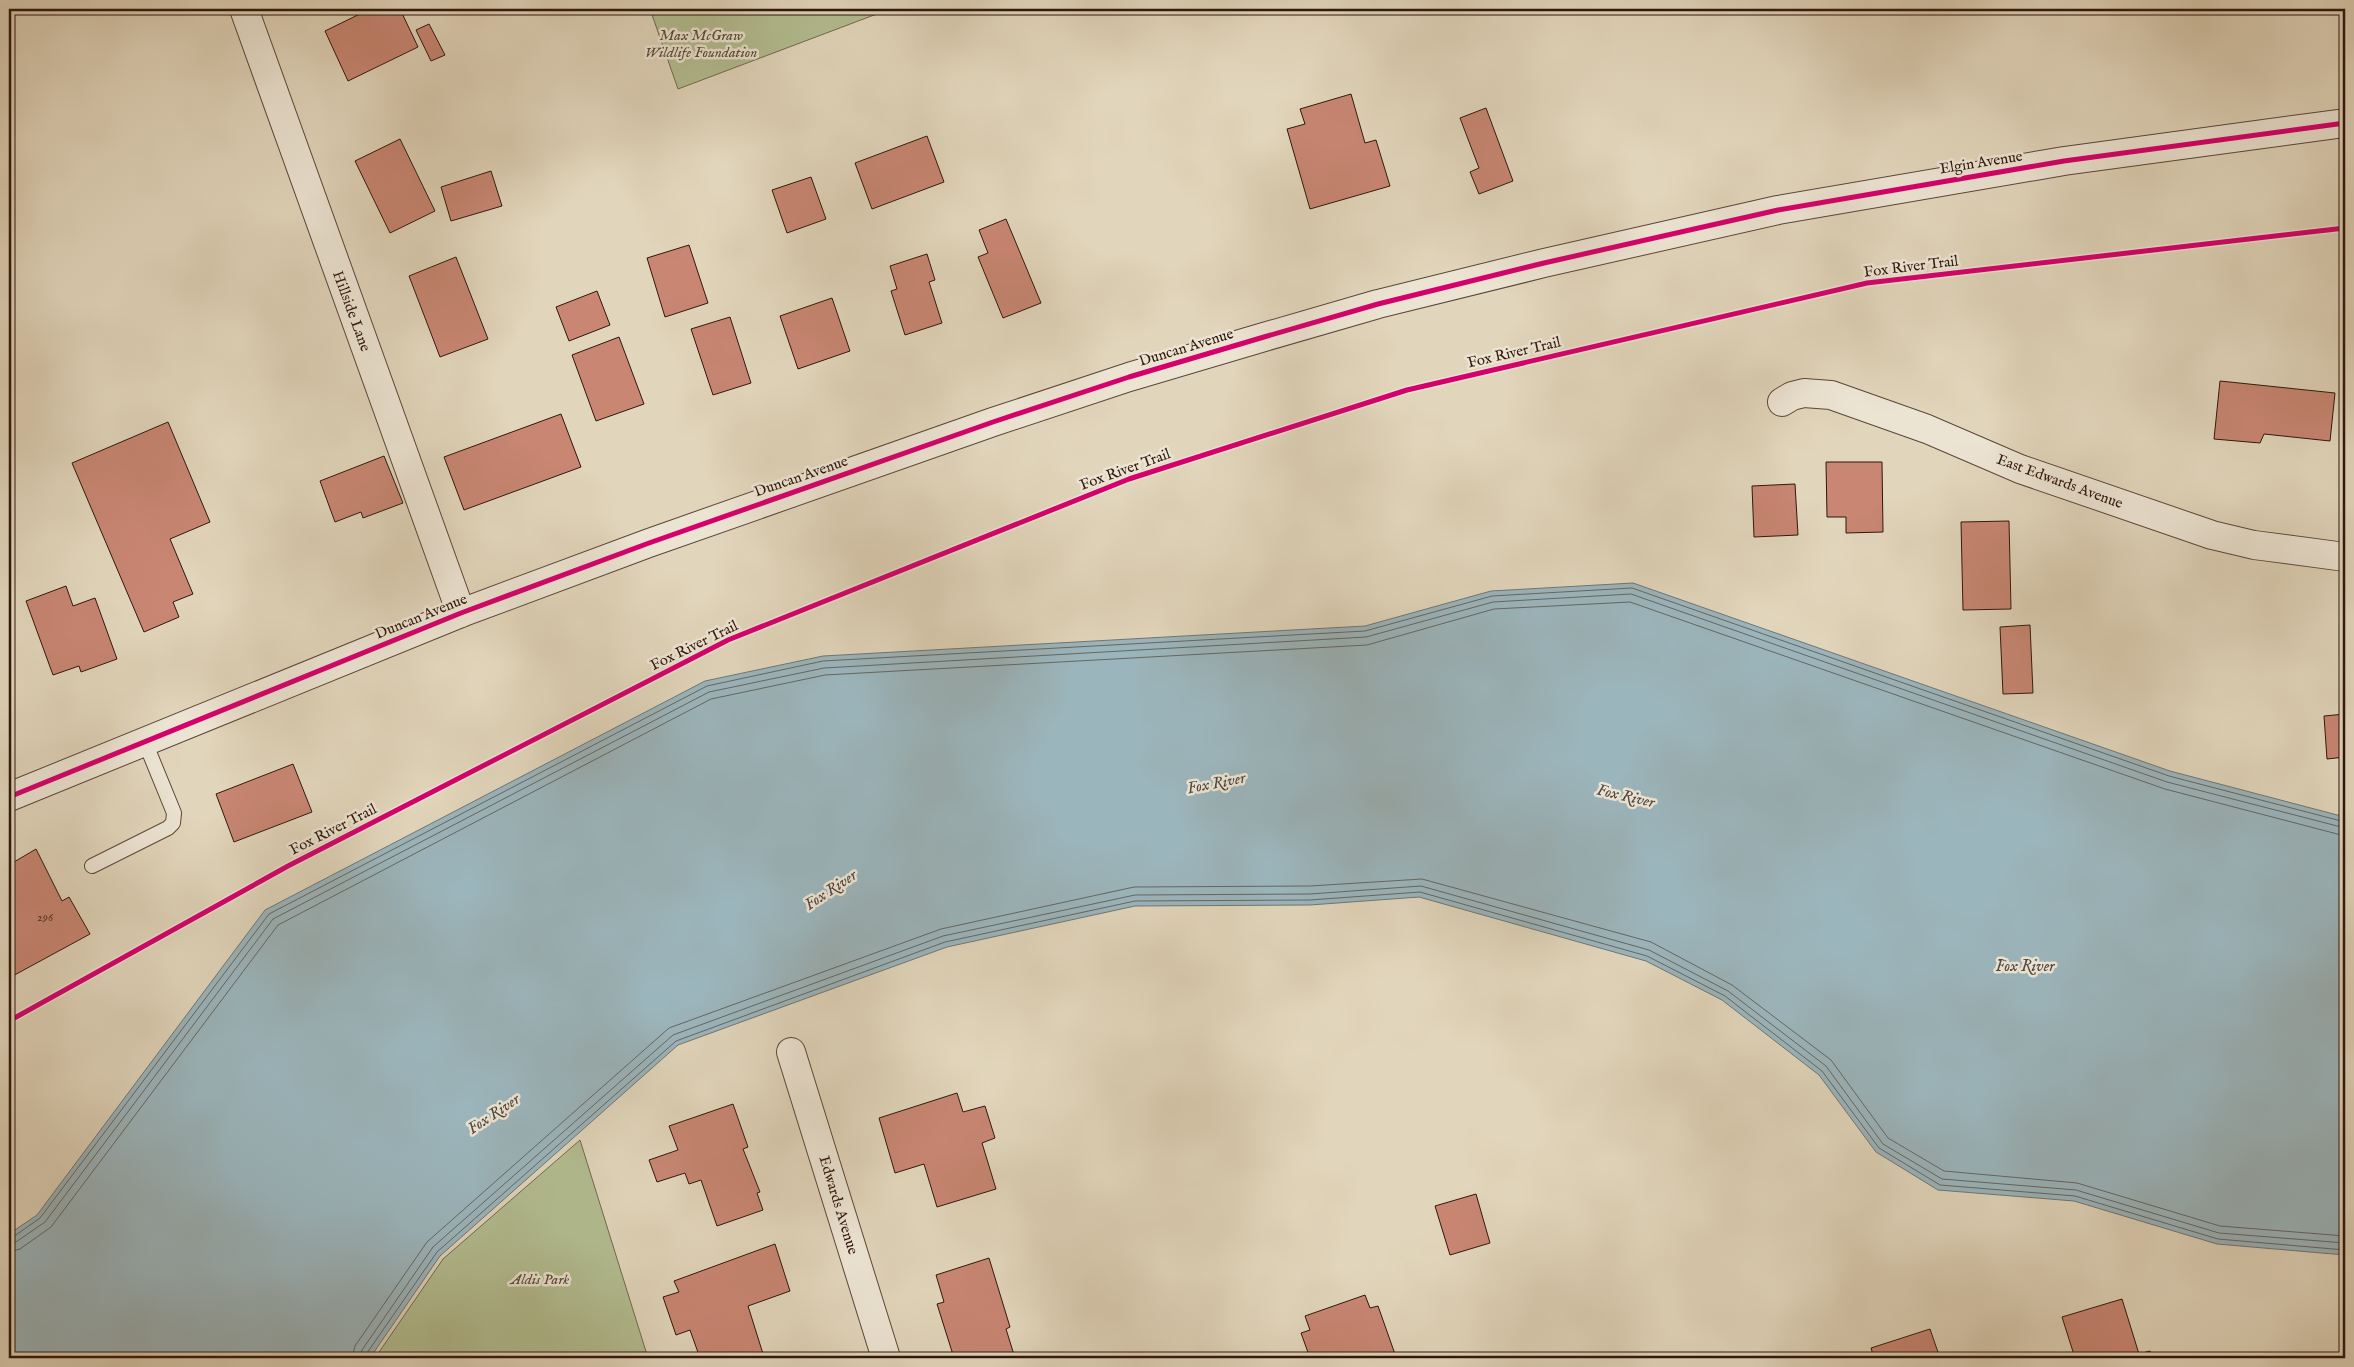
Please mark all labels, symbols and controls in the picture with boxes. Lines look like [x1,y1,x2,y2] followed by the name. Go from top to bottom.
[645,26,757,62] park label: Max McGraw Wildlife Foundation
[1938,147,2024,178] street label: Elgin Avenue
[1863,251,1960,282] street label: Fox River Trail
[328,268,375,354] street label: Hillside Lane
[1137,324,1236,371] street label: Duncan Avenue
[1466,332,1564,372] street label: Fox River Trail
[1077,444,1174,495] street label: Fox River Trail
[1994,450,2126,513] street label: East Edwards Avenue
[752,452,851,501] street label: Duncan Avenue
[372,589,470,644] street label: Duncan Avenue
[647,616,742,675] street label: Fox River Trail
[1186,768,1249,799] water label: Fox River
[1595,781,1658,814] water label: Fox River
[286,799,381,860] street label: Fox River Trail
[801,865,862,915] water label: Fox River
[37,910,54,925] house number: 296
[1996,957,2056,977] water label: Fox River
[464,1089,525,1139] water label: Fox River
[814,1153,863,1257] street label: Edwards Avenue
[509,1270,569,1289] park label: Aldis Park

